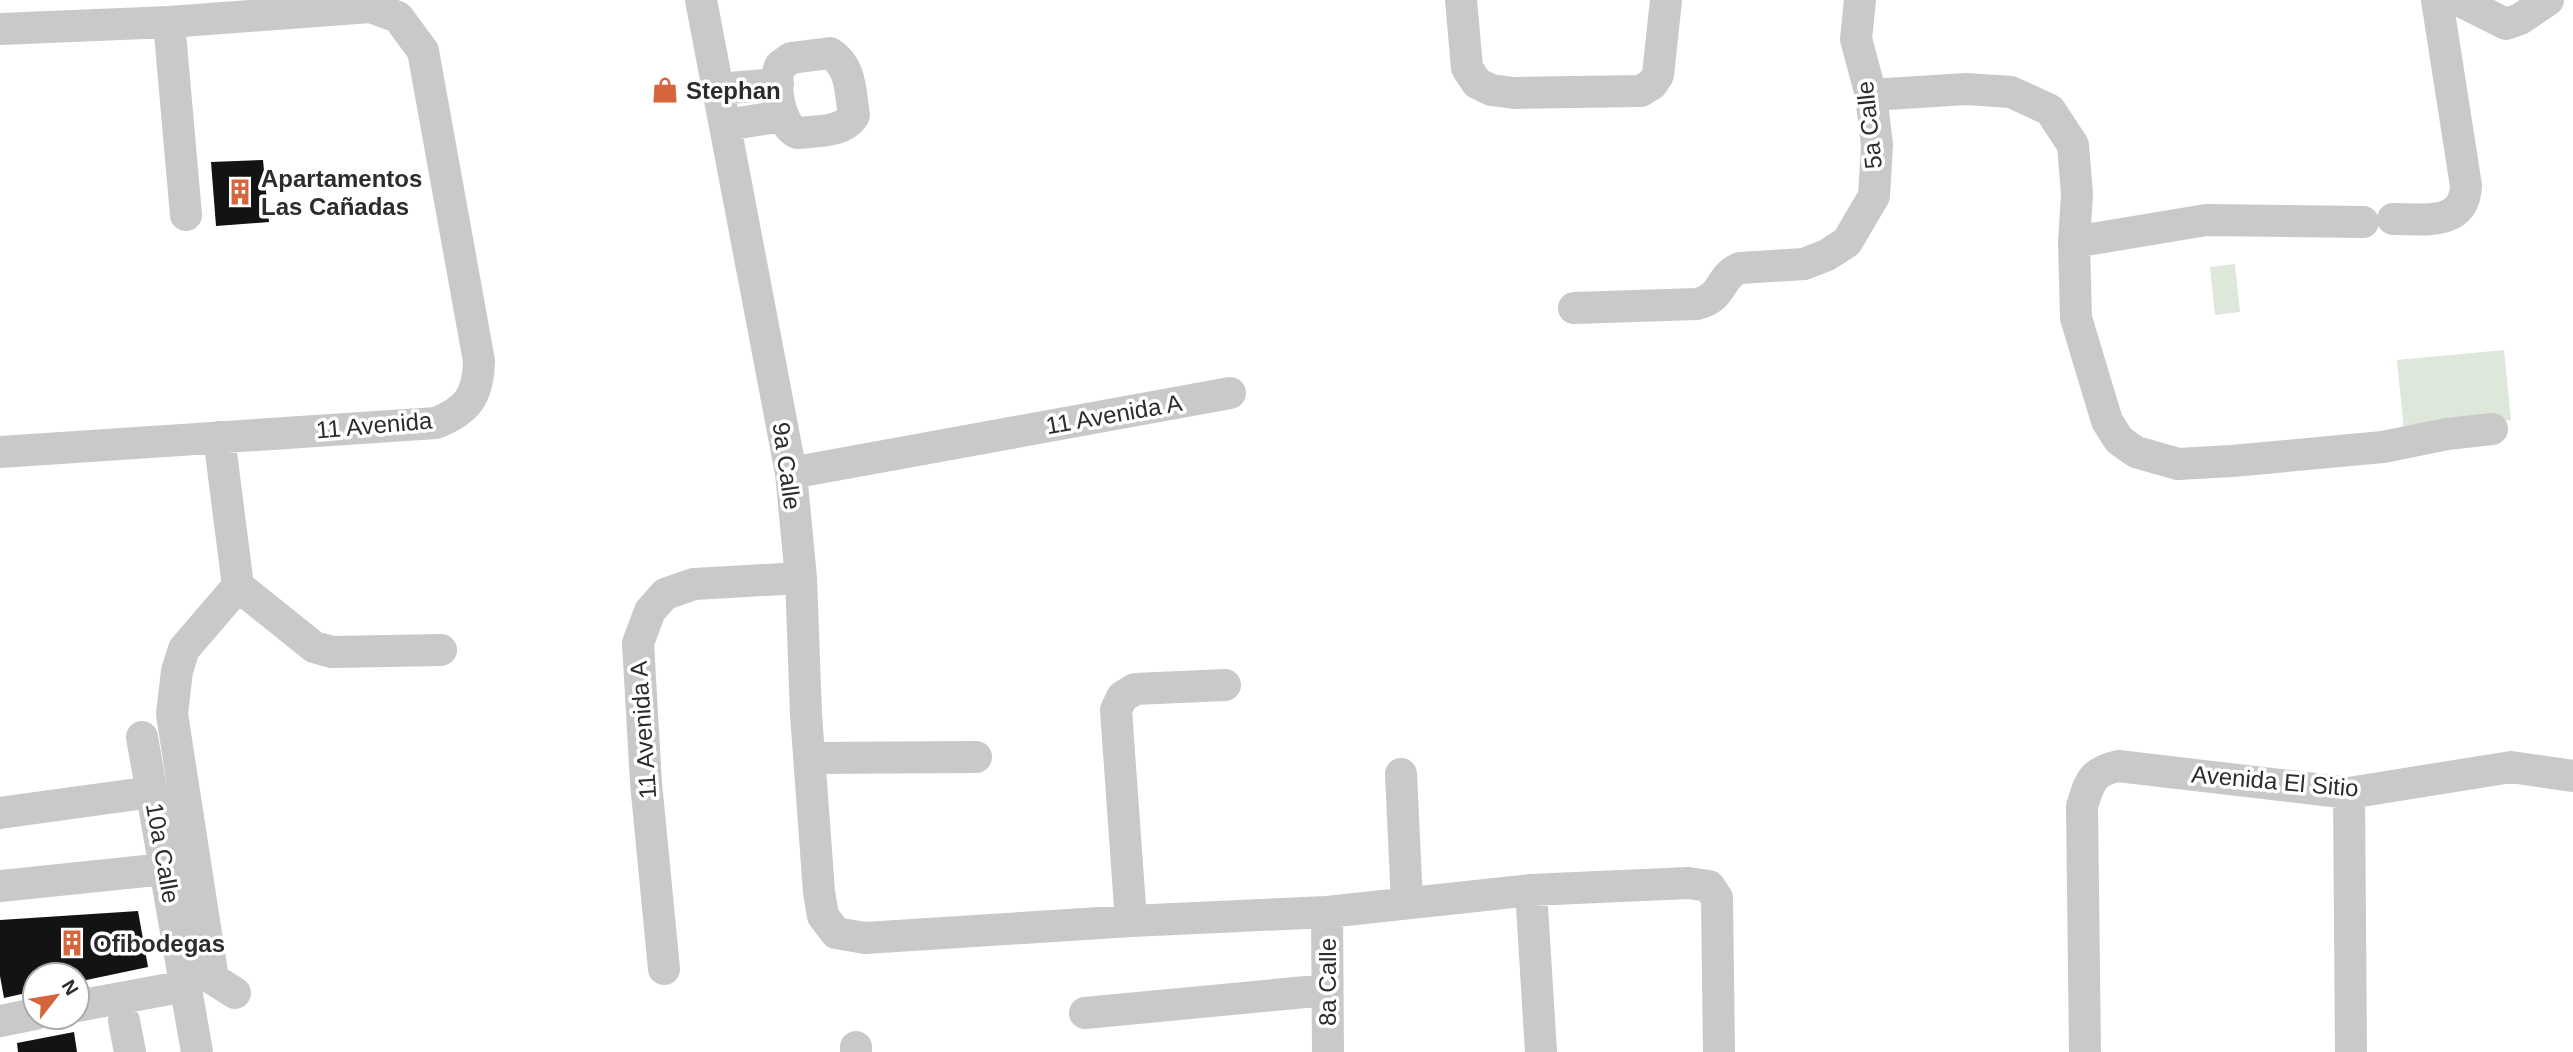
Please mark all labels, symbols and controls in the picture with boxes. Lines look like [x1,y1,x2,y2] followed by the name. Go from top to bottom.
[650,75,680,105] shop icon: Stephan
[686,77,781,104] place label: Stephan
[1851,80,1887,170] street label: 5a Calle
[261,165,422,220] place label: Apartamentos Las Cañadas
[225,177,255,207] building icon: Apartamentos Las Cañadas
[1044,389,1184,439] street label: 11 Avenida A
[315,406,434,444] street label: 11 Avenida
[768,421,806,511] street label: 9a Calle
[625,660,661,800] street label: 11 Avenida A
[2190,760,2360,802] street label: Avenida El Sitio
[141,801,185,905] street label: 10a Calle
[57,928,87,958] building icon: Ofibodegas
[93,930,225,957] place label: Ofibodegas
[1314,938,1341,1026] street label: 8a Calle
[21,961,91,1031] north arrow
[58,976,83,999] text: N

